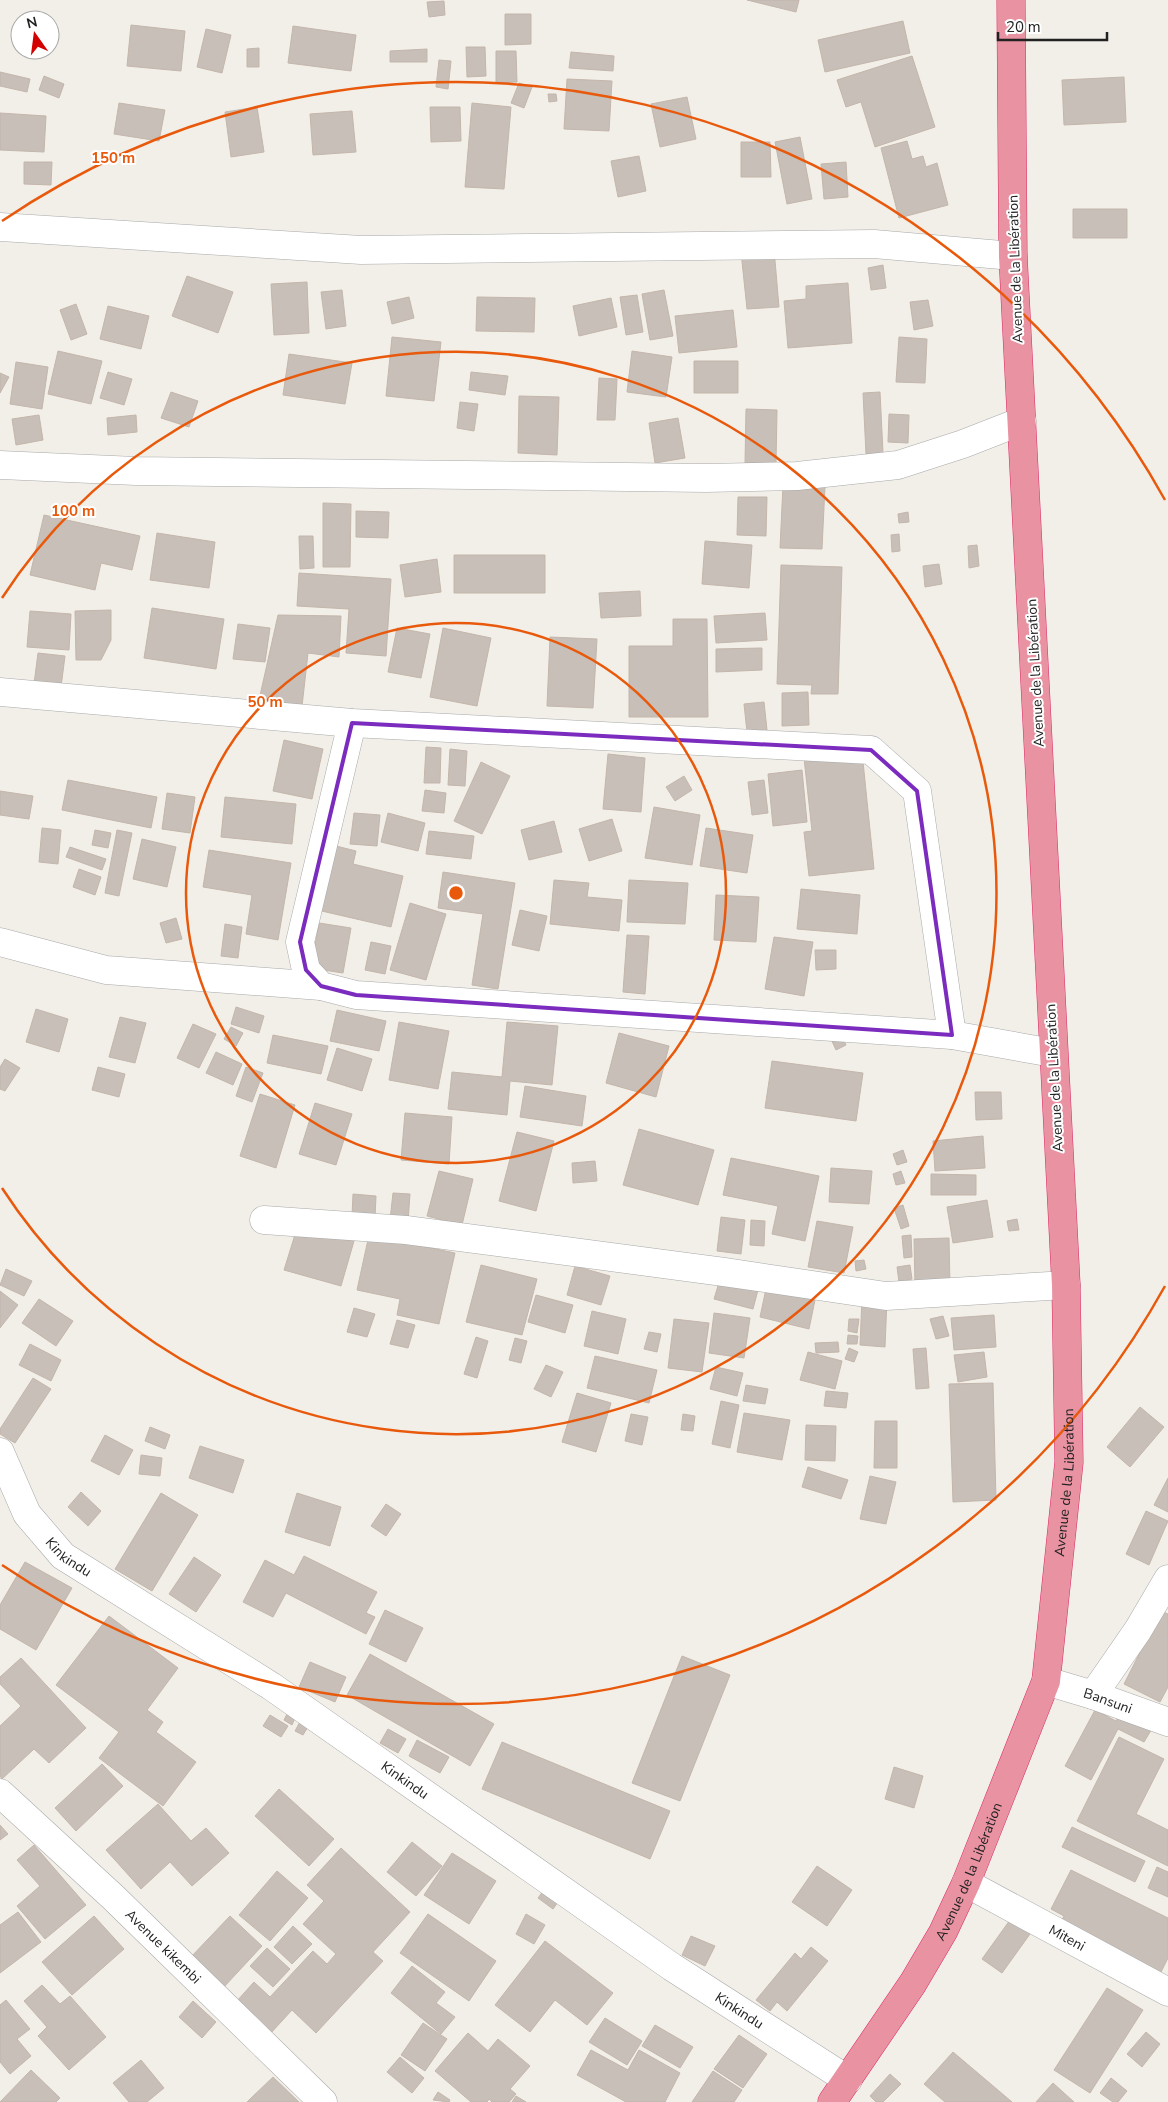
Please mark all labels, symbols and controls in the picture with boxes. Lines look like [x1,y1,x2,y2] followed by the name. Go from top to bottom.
[10,10,60,60] north arrow
[998,10,1107,42] scale bar
[25,12,39,33] text: N
[1006,17,1041,37] text: 20 m
[91,148,135,168] text: 150 m
[1003,195,1028,343] street label: Avenue de la Libération
[51,501,95,521] text: 100 m
[1022,598,1049,748] street label: Avenue de la Libération
[247,692,283,712] text: 50 m
[447,884,465,902] centre of rings
[1041,1003,1068,1153] street label: Avenue de la Libération
[1050,1408,1079,1557] street label: Avenue de la Libération
[41,1533,95,1582] street label: Kinkindu
[1081,1684,1135,1718] street label: Bansuni
[377,1757,432,1804] street label: Kinkindu
[931,1800,1007,1944] street label: Avenue de la Libération
[121,1905,205,1988] street label: Avenue kikembi
[1045,1920,1089,1956] street label: Miteni
[711,1988,767,2033] street label: Kinkindu

